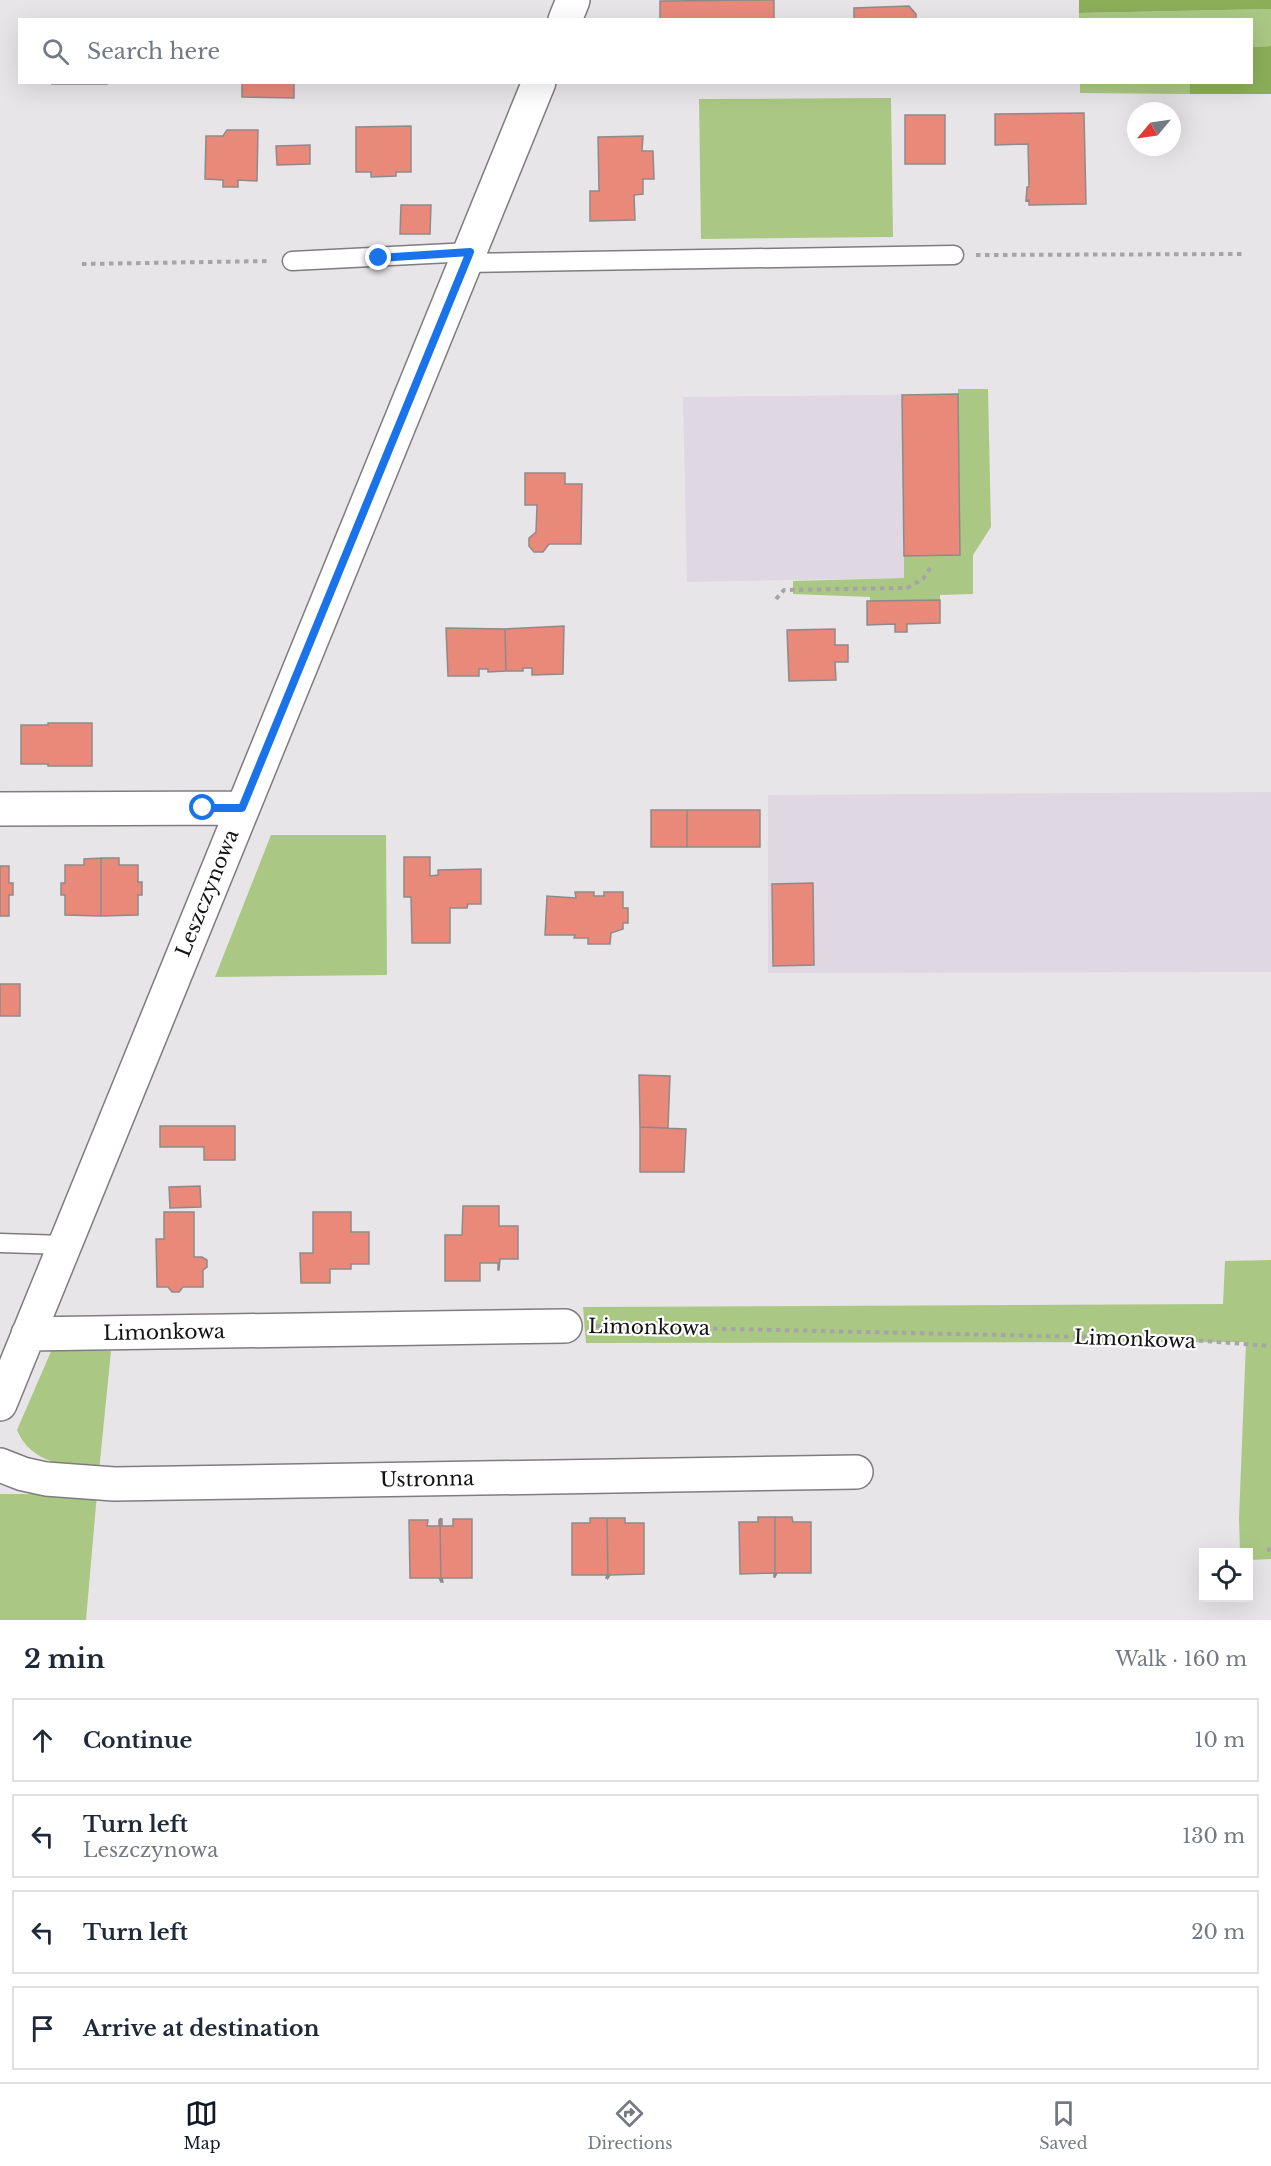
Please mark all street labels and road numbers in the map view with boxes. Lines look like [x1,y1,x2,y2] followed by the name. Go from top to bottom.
[171,825,244,960] street label: Leszczynowa
[588,1314,711,1340] street label: Limonkowa
[103,1319,226,1345] street label: Limonkowa
[1074,1325,1197,1353] street label: Limonkowa
[380,1466,475,1492] street label: Ustronna

